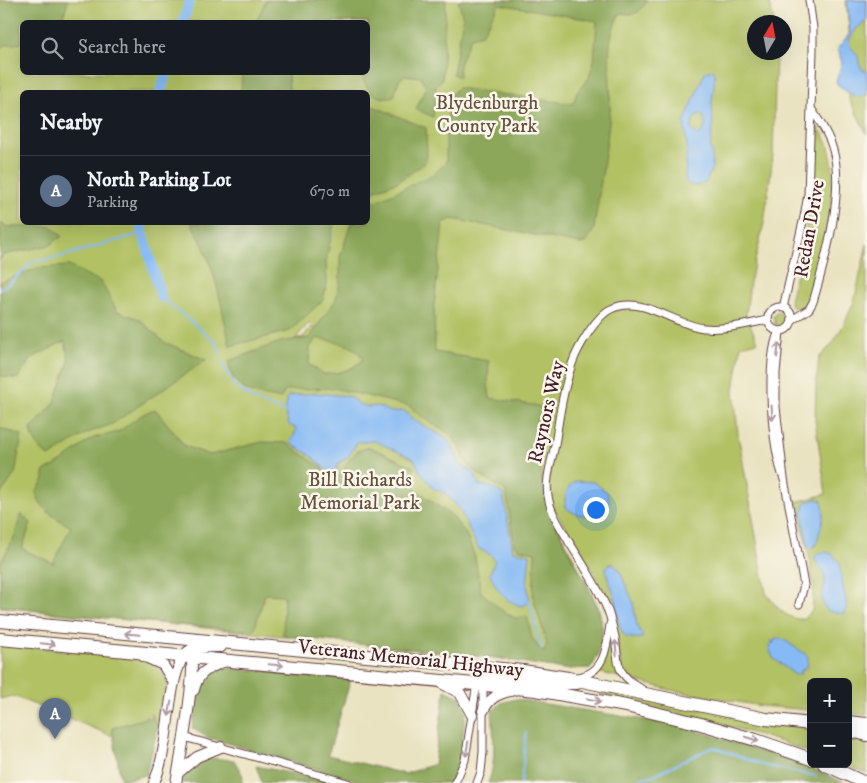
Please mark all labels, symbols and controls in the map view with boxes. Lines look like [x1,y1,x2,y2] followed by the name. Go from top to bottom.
[747,15,792,60] north arrow
[20,20,370,75] search box
[38,34,66,62] icon: search
[78,36,166,59] text: Search here
[435,91,539,139] park label: Blydenburgh County Park
[40,110,102,136] text: Nearby
[87,169,231,192] text: North Parking Lot
[789,178,831,280] street label: Redan Drive
[51,181,61,201] text: A
[309,181,350,201] text: 670 m
[87,192,137,212] text: Parking
[773,342,783,358] one-way arrow
[523,358,571,466] street label: Raynors Way
[768,405,777,421] one-way arrow
[300,468,420,516] park label: Bill Richards Memorial Park
[583,497,609,523] your location
[125,629,141,639] one-way arrow
[296,635,526,683] street label: Veterans Memorial Highway
[40,639,56,649] one-way arrow
[612,640,621,656] one-way arrow
[267,660,283,669] one-way arrow
[807,678,852,768] map controls
[807,678,852,723] button: +
[586,695,602,705] one-way arrow
[39,698,71,739] pin: A
[165,700,175,716] one-way arrow
[807,723,852,768] button: −
[744,734,760,744] one-way arrow
[462,740,472,756] one-way arrow

